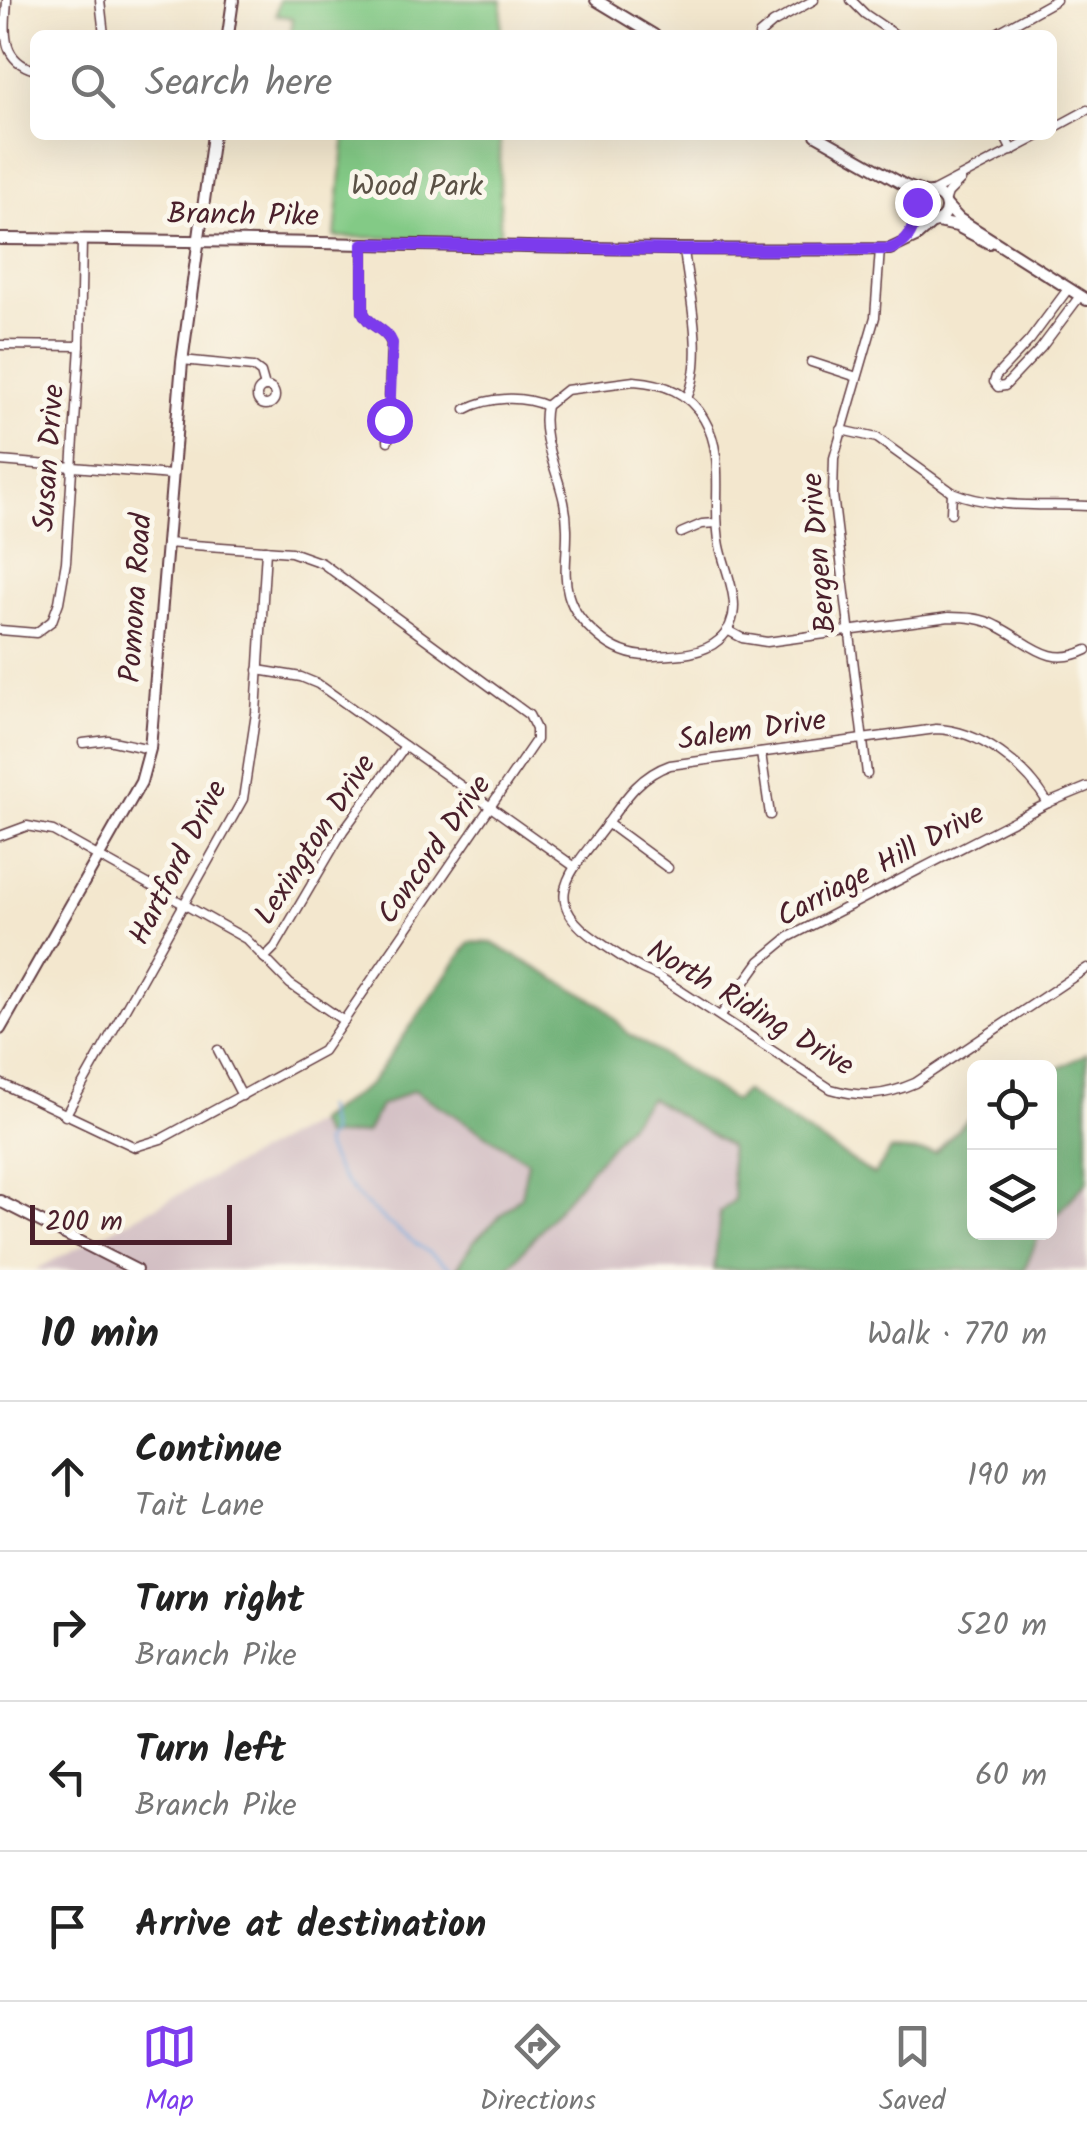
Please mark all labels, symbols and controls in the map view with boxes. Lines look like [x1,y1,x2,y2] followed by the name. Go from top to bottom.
[30,30,1057,140] search box
[145,55,332,115] text: Search here
[65,58,120,113] icon: search
[351,163,484,211] park label: Wood Park
[895,180,941,226] route end
[167,191,319,241] street label: Branch Pike
[21,383,79,533] street label: Susan Drive
[367,398,413,444] route start
[789,471,851,635] street label: Bergen Drive
[107,511,167,684] street label: Pomona Road
[675,697,829,765] street label: Salem Drive
[243,745,389,935] street label: Lexington Drive
[365,765,505,935] street label: Concord Drive
[117,772,241,954] street label: Hartford Drive
[768,791,994,941] street label: Carriage Hill Drive
[637,928,863,1090] street label: North Riding Drive
[967,1060,1057,1240] map controls
[967,1060,1057,1150] button: locate
[967,1150,1057,1240] button: layers
[30,1200,232,1244] scale bar
[45,1200,123,1245] text: 200 m
[40,1302,159,1369] text: 10 min
[867,1310,1047,1361] text: Walk · 770 m
[135,1421,282,1481] text: Continue
[40,1449,95,1504] icon: ahead
[967,1451,1047,1502] text: 190 m
[135,1481,264,1532] text: Tait Lane
[135,1571,304,1631] text: Turn right
[40,1599,95,1654] icon: right
[957,1601,1047,1652] text: 520 m
[135,1631,297,1682] text: Branch Pike
[135,1721,286,1781] text: Turn left
[40,1749,95,1804] icon: left
[975,1751,1047,1802] text: 60 m
[135,1781,297,1832] text: Branch Pike
[135,1896,486,1956] text: Arrive at destination
[40,1899,95,1954] icon: arrive
[142,2019,197,2124] tab: Map
[480,2019,596,2124] tab: Directions
[879,2019,945,2124] tab: Saved

